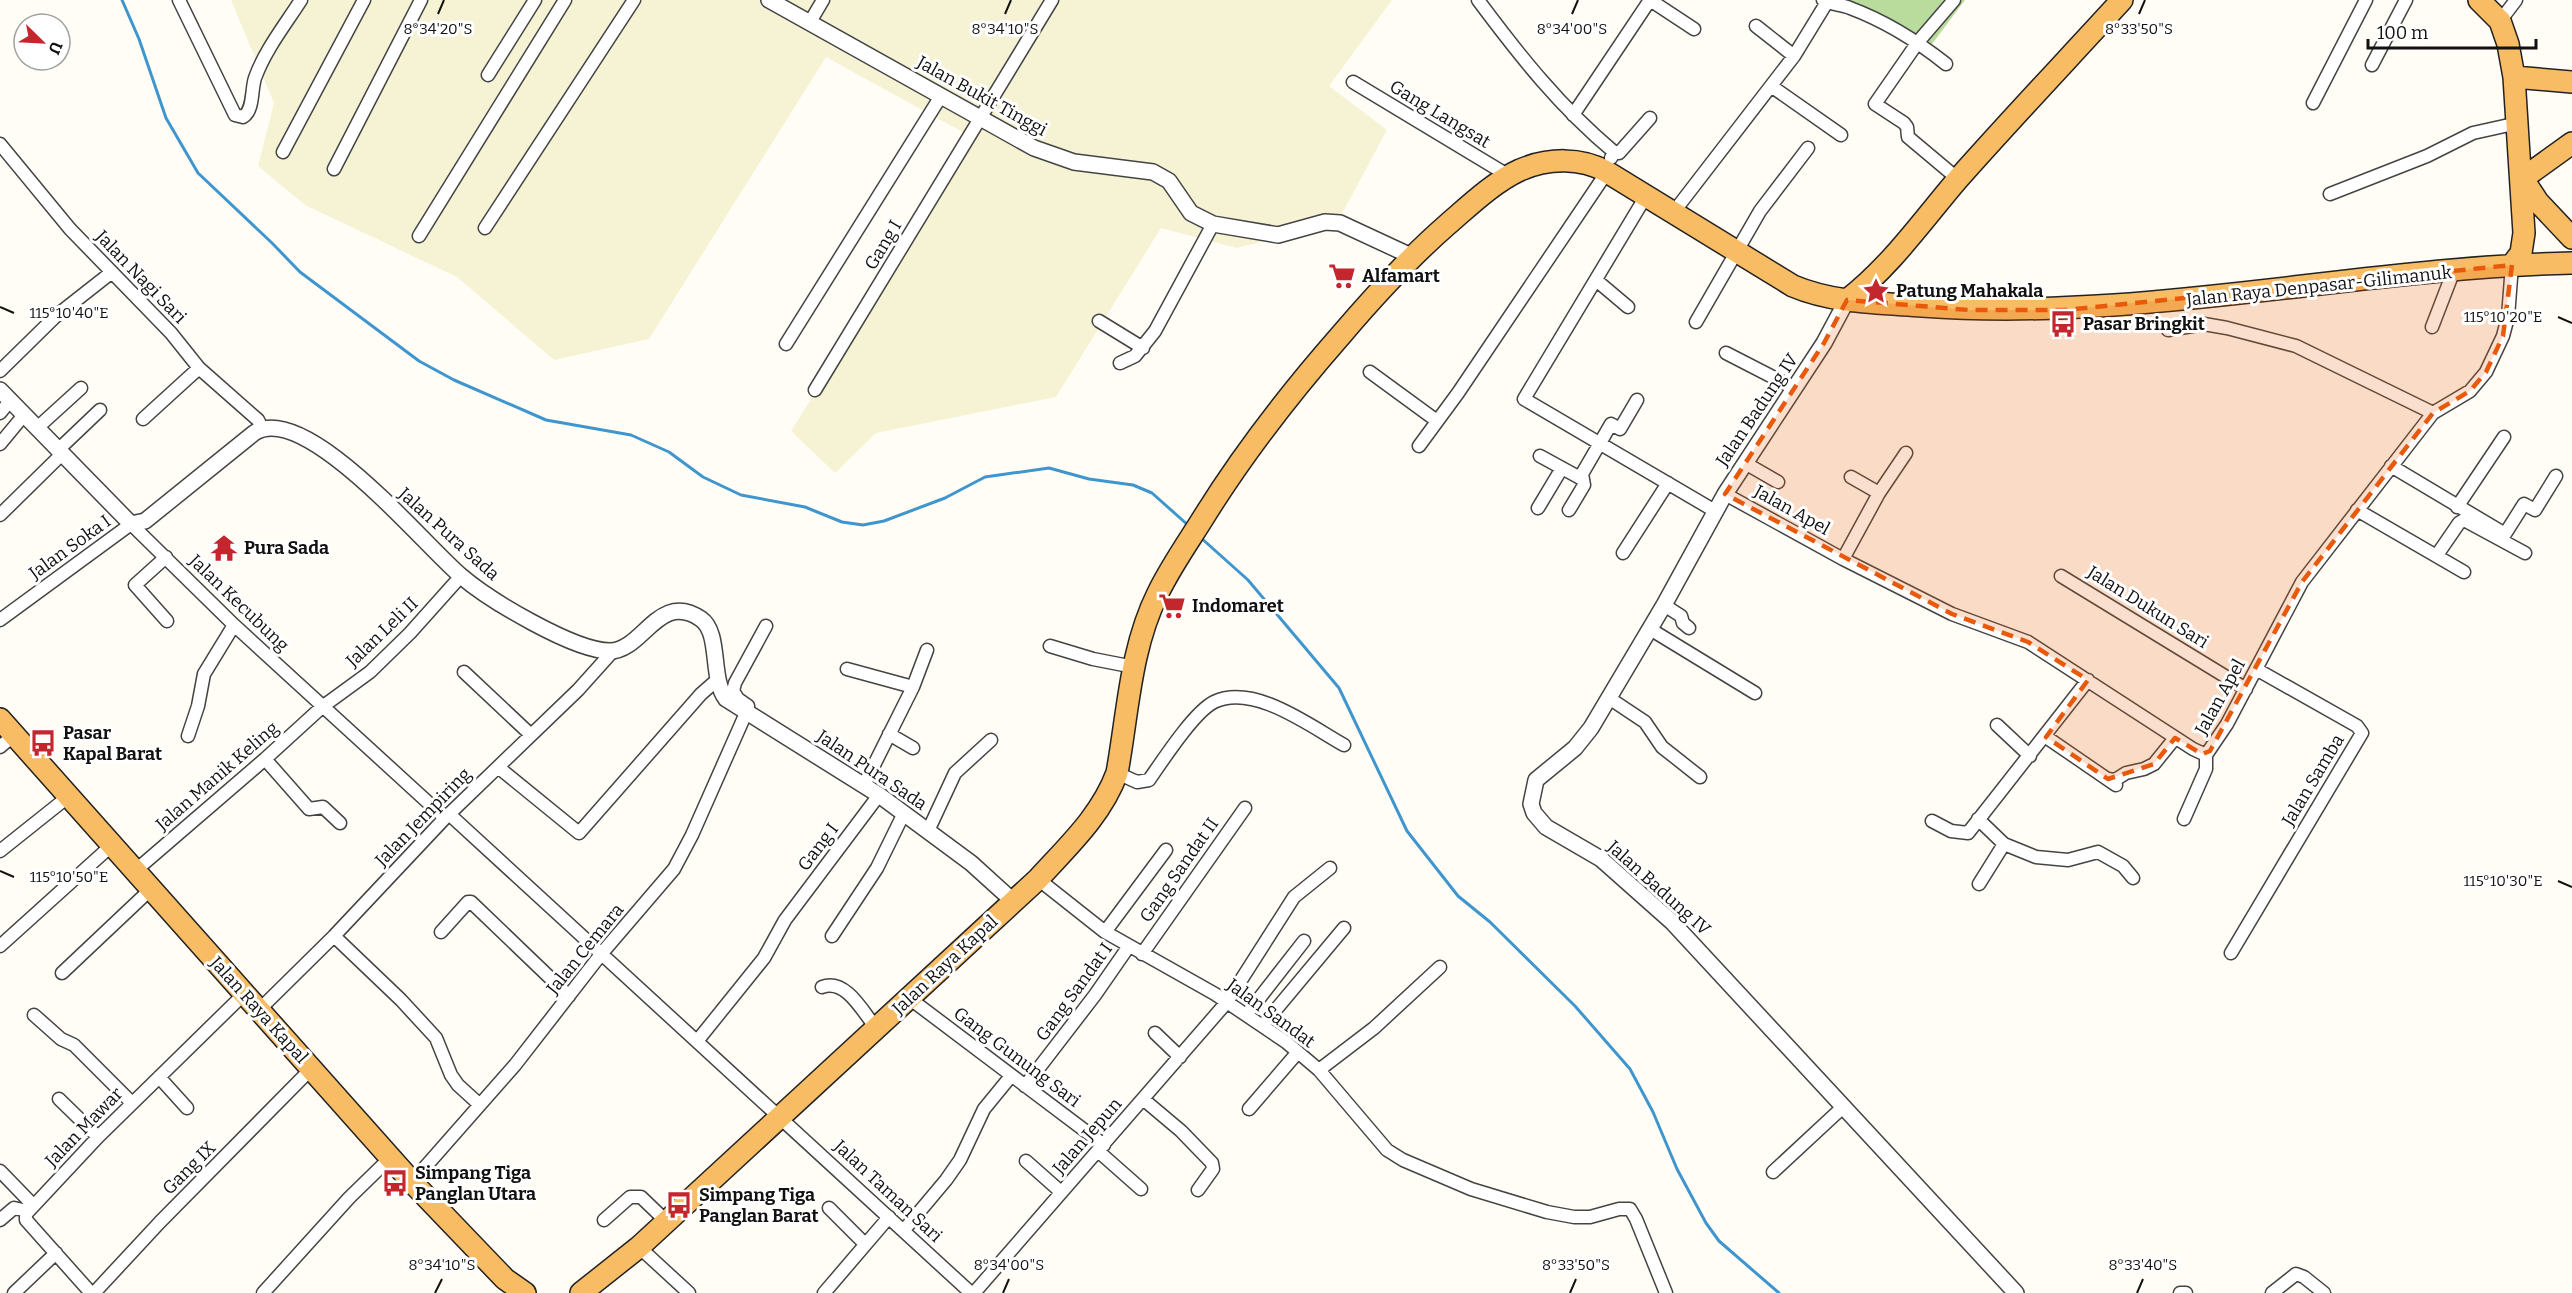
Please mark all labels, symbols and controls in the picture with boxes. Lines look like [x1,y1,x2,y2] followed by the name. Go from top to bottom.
[12,12,72,72] north arrow
[2368,12,2536,50] scale bar
[403,20,473,38] text: 8°34'20"S
[972,20,1038,38] text: 8°34'10"S
[1537,20,1607,38] text: 8°34'00"S
[2105,20,2173,38] text: 8°33'50"S
[2377,22,2428,44] text: 100 m
[44,39,66,57] text: U
[912,51,1051,141] street label: Jalan Bukit Tinggi
[1386,75,1495,153] street label: Gang Langsat
[860,216,906,274] street label: Gang I
[90,225,191,328] street label: Jalan Nagi Sari
[1327,261,1357,291] supermarket icon: Alfamart
[2184,261,2454,311] street label: Jalan Raya Denpasar-Gilimanuk
[1362,265,1440,287] place label: Alfamart
[1861,276,1891,306] place icon: Patung Mahakala
[1896,280,2043,302] place label: Patung Mahakala
[29,304,109,322] text: 115°10'40"E
[2464,308,2542,326] text: 115°10'20"E
[2048,309,2078,339] bus stop icon: Pasar Bringkit
[2083,313,2205,335] place label: Pasar Bringkit
[1711,349,1803,471] street label: Jalan Badung IV
[1749,480,1834,540] street label: Jalan Apel
[393,482,504,585] street label: Jalan Pura Sada
[24,510,115,585] street label: Jalan Soka I
[209,533,239,563] temple icon: Pura Sada
[244,537,329,559] place label: Pura Sada
[184,549,293,656] street label: Jalan Kecubung
[2083,560,2213,653] street label: Jalan Dukun Sari
[1157,591,1187,621] supermarket icon: Indomaret
[341,592,423,672] street label: Jalan Leli II
[1192,595,1284,617] place label: Indomaret
[2190,655,2250,740] street label: Jalan Apel
[150,717,283,836] street label: Jalan Manik Keling
[63,722,162,765] place label: Pasar Kapal Barat
[812,724,931,815] street label: Jalan Pura Sada
[28,728,58,758] bus stop icon: Pasar Kapal Barat
[2277,730,2349,831] street label: Jalan Samba
[370,763,476,872] street label: Jalan Jempiring
[1135,813,1223,927] street label: Gang Sandat II
[793,819,843,875] street label: Gang I
[1602,835,1716,941] street label: Jalan Badung IV
[30,868,108,886] text: 115°10'50"E
[2463,872,2543,890] text: 115°10'30"E
[541,899,628,1000] street label: Jalan Cemara
[887,910,1002,1020] street label: Jalan Raya Kapal
[1031,938,1117,1046] street label: Gang Sandat I
[205,951,313,1068] street label: Jalan Raya Kapal
[1222,973,1320,1053] street label: Jalan Sandat
[949,1002,1085,1112] street label: Gang Gunung Sari
[40,1083,127,1172] street label: Jalan Mawar
[1047,1093,1127,1179] street label: Jalan Jepun
[829,1135,947,1247] street label: Jalan Taman Sari
[158,1136,221,1199] street label: Gang IX
[415,1162,536,1205] place label: Simpang Tiga Panglan Utara
[380,1168,410,1198] bus stop icon: Simpang Tiga Panglan Utara
[699,1184,819,1227] place label: Simpang Tiga Panglan Barat
[664,1190,694,1220] bus stop icon: Simpang Tiga Panglan Barat
[409,1256,475,1274] text: 8°34'10"S
[974,1256,1044,1274] text: 8°34'00"S
[1542,1256,1610,1274] text: 8°33'50"S
[2109,1256,2177,1274] text: 8°33'40"S

